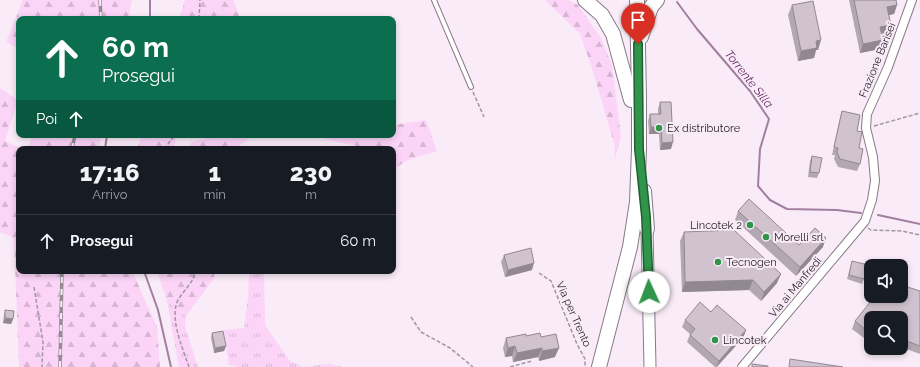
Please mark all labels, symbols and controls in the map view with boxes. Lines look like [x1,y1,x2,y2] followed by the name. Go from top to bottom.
[621,3,655,44] pin
[627,9,649,31] icon: arrive
[857,21,898,100] street label: Frazione Barisei
[102,31,169,64] text: 60 m
[36,32,88,84] icon: ahead
[722,47,776,111] water label: Torrente Silla
[102,65,175,86] text: Prosegui
[65,108,87,130] icon: ahead
[36,110,57,128] text: Poi
[667,122,741,135] place label: Ex distributore
[654,123,664,133] marker: Ex distributore
[80,158,140,187] text: 17:16
[209,158,221,187] text: 1
[290,158,332,187] text: 230
[92,187,127,202] text: Arrivo
[204,187,226,202] text: min
[305,187,317,202] text: m
[690,219,742,232] place label: Lincotek 2
[745,220,755,230] marker: Lincotek 2
[36,230,58,252] icon: ahead
[774,231,824,244] place label: Morelli srl
[70,232,133,250] text: Prosegui
[340,232,376,250] text: 60 m
[761,232,771,242] marker: Morelli srl
[766,254,824,320] street label: Via ai Manfredi
[726,256,777,269] place label: Tecnogen
[713,257,723,267] marker: Tecnogen
[864,259,908,355] map controls
[864,259,908,303] button: sound
[628,271,670,313] position arrow
[553,279,594,349] street label: Via per Trento
[864,311,908,355] button: search
[723,334,767,347] place label: Lincotek
[710,335,720,345] marker: Lincotek

